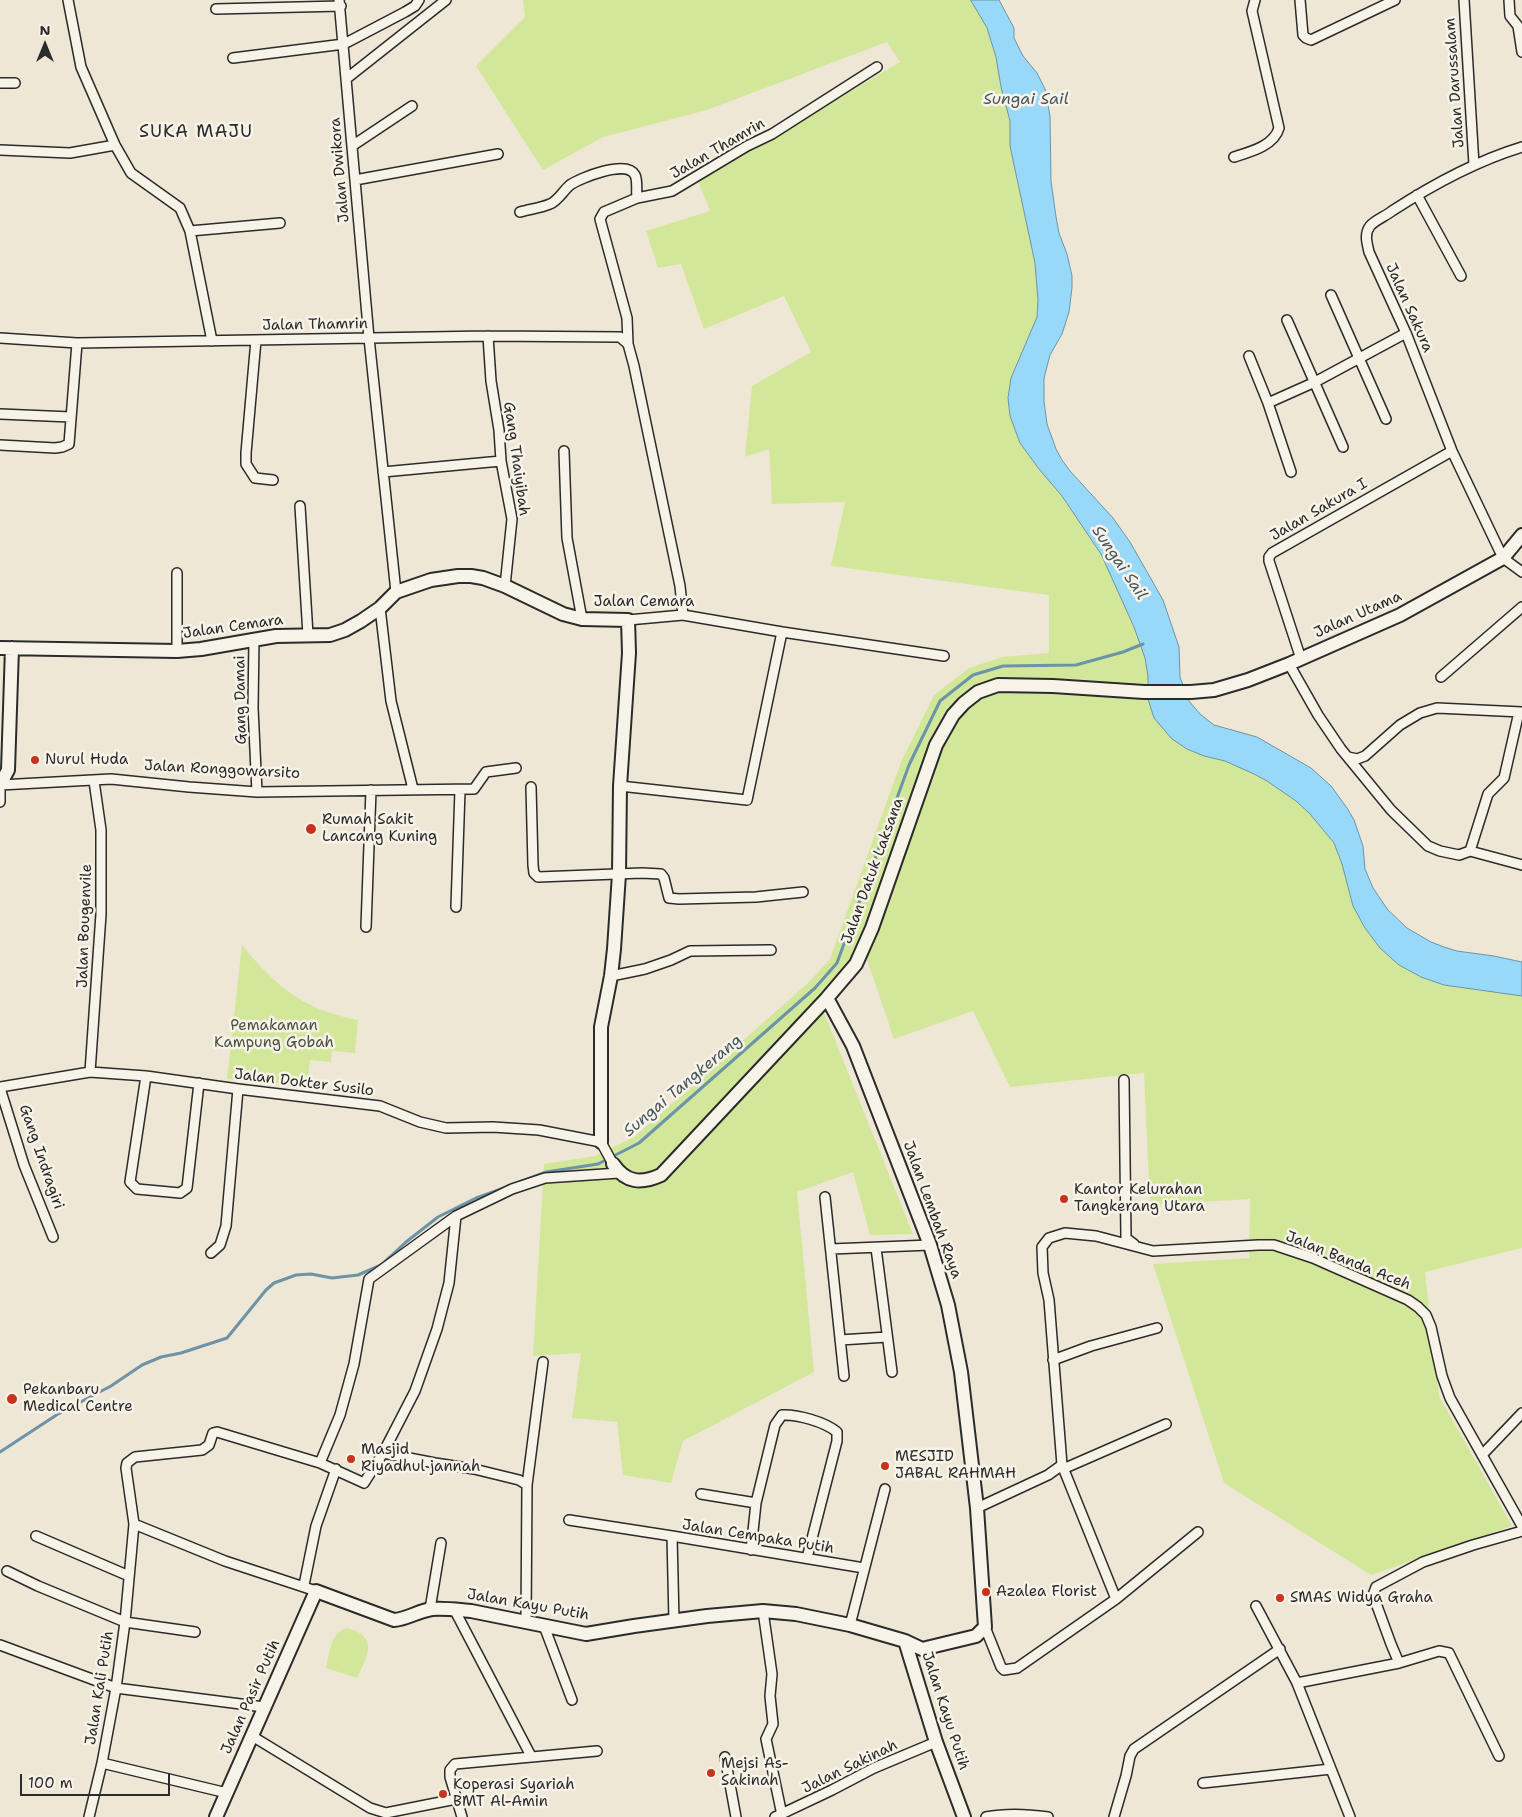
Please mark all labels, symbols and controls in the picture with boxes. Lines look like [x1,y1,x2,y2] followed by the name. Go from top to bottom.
[1441,17,1469,149] street label: Jalan Darussalam
[20,20,70,70] north arrow
[39,21,51,39] text: N
[983,90,1069,110] water label: Sungai Sail
[668,115,768,183] street label: Jalan Thamrin
[326,117,354,223] street label: Jalan Dwikora
[138,121,254,143] district label: SUKA MAJU
[1381,261,1437,355] street label: Jalan Sakura
[262,315,368,335] street label: Jalan Thamrin
[499,401,533,517] street label: Gang Thaiyibah
[1267,475,1371,545] street label: Jalan Sakura I
[1087,522,1151,604] water label: Sungai Sail
[1311,588,1405,642] street label: Jalan Utama
[594,593,694,611] street label: Jalan Cemara
[182,611,284,643] street label: Jalan Cemara
[231,655,251,745] street label: Gang Damai
[45,751,128,769] place label: Nurul Huda
[29,754,41,766] marker: Nurul Huda
[144,757,300,783] street label: Jalan Ronggowarsito
[838,795,908,947] street label: Jalan Datuk Laksana
[322,811,437,846] place label: Rumah Sakit Lancang Kuning
[304,822,318,836] marker: Rumah Sakit Lancang Kuning
[74,864,96,988] street label: Jalan Bougenvile
[214,1017,334,1052] park label: Pemakaman Kampung Gobah
[620,1031,746,1141] water label: Sungai Tangkerang
[233,1065,375,1101] street label: Jalan Dokter Susilo
[15,1102,67,1212] street label: Gang Indragiri
[899,1139,965,1281] street label: Jalan Lembah Raya
[1074,1181,1205,1216] place label: Kantor Kelurahan Tangkerang Utara
[1058,1193,1070,1205] marker: Kantor Kelurahan Tangkerang Utara
[1283,1228,1413,1294] street label: Jalan Banda Aceh
[23,1381,133,1416] place label: Pekanbaru Medical Centre
[5,1392,19,1406] marker: Pekanbaru Medical Centre
[361,1441,480,1476] place label: Masjid Riyadhul jannah
[895,1448,1016,1483] place label: MESJID JABAL RAHMAH
[345,1453,357,1465] marker: Masjid Riyadhul jannah
[879,1460,891,1472] marker: MESJID JABAL RAHMAH
[681,1516,835,1558] street label: Jalan Cempaka Putih
[996,1583,1097,1601] place label: Azalea Florist
[466,1585,590,1625] street label: Jalan Kayu Putih
[980,1586,992,1598] marker: Azalea Florist
[1290,1589,1433,1607] place label: SMAS Widya Graha
[1274,1592,1286,1604] marker: SMAS Widya Graha
[82,1630,118,1746] street label: Jalan Kali Putih
[218,1637,284,1757] street label: Jalan Pasir Putih
[917,1649,973,1773] street label: Jalan Kayu Putih
[799,1736,901,1798] street label: Jalan Sakinah
[721,1755,789,1790] place label: Mejsi As- Sakinah
[22,1764,172,1796] scale bar
[705,1767,717,1779] marker: Mejsi As- Sakinah
[28,1773,73,1793] text: 100 m
[453,1776,575,1811] place label: Koperasi Syariah BMT Al-Amin
[437,1788,449,1800] marker: Koperasi Syariah BMT Al-Amin

